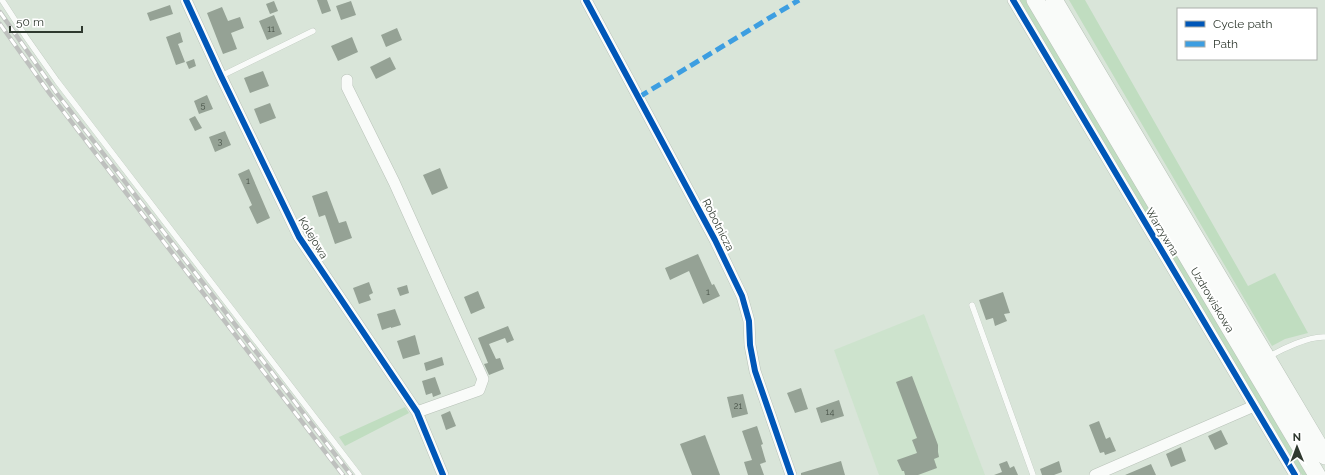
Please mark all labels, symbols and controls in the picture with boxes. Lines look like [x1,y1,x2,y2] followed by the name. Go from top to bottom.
[10,8,82,34] scale bar
[1177,8,1317,60] legend
[16,15,44,29] text: 50 m
[1213,17,1272,31] text: Cycle path
[267,24,275,34] house number: 11
[1213,37,1238,51] text: Path
[201,100,206,110] house number: 5
[218,136,223,146] house number: 3
[246,176,250,186] house number: 1
[699,197,737,253] street label: Robotnicza
[1143,206,1181,258] street label: Warzywna
[295,215,331,261] street label: Kolejowa
[1187,265,1237,335] street label: Uzdrowiskowa
[706,287,710,297] house number: 1
[734,401,742,411] house number: 21
[826,407,834,417] house number: 14
[1277,427,1317,467] north arrow
[1293,431,1301,444] text: N

